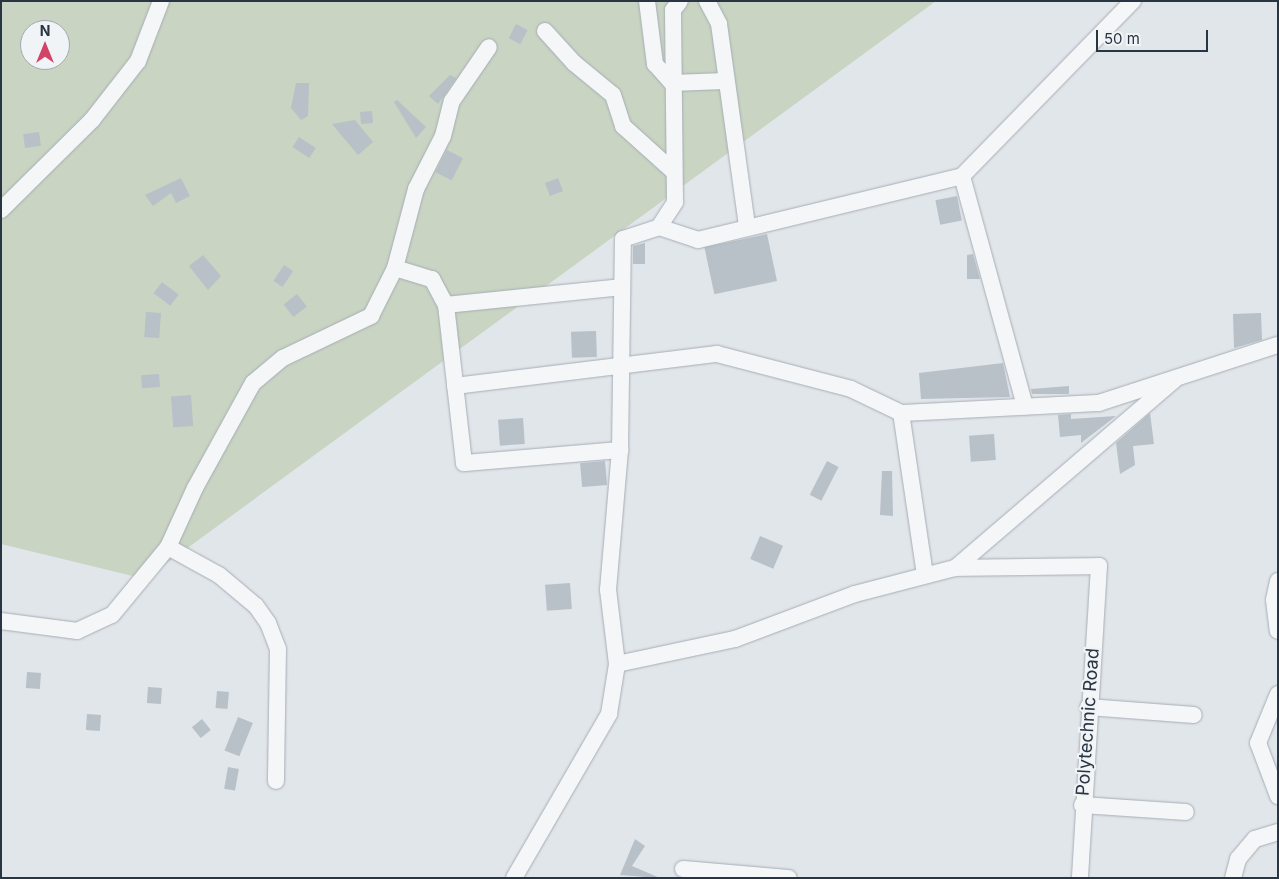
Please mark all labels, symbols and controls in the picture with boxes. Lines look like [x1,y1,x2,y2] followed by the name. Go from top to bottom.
[20,20,70,70] north arrow
[1099,20,1212,52] scale bar
[40,22,50,39] text: N
[1104,29,1140,48] text: 50 m
[1072,647,1104,797] street label: Polytechnic Road

